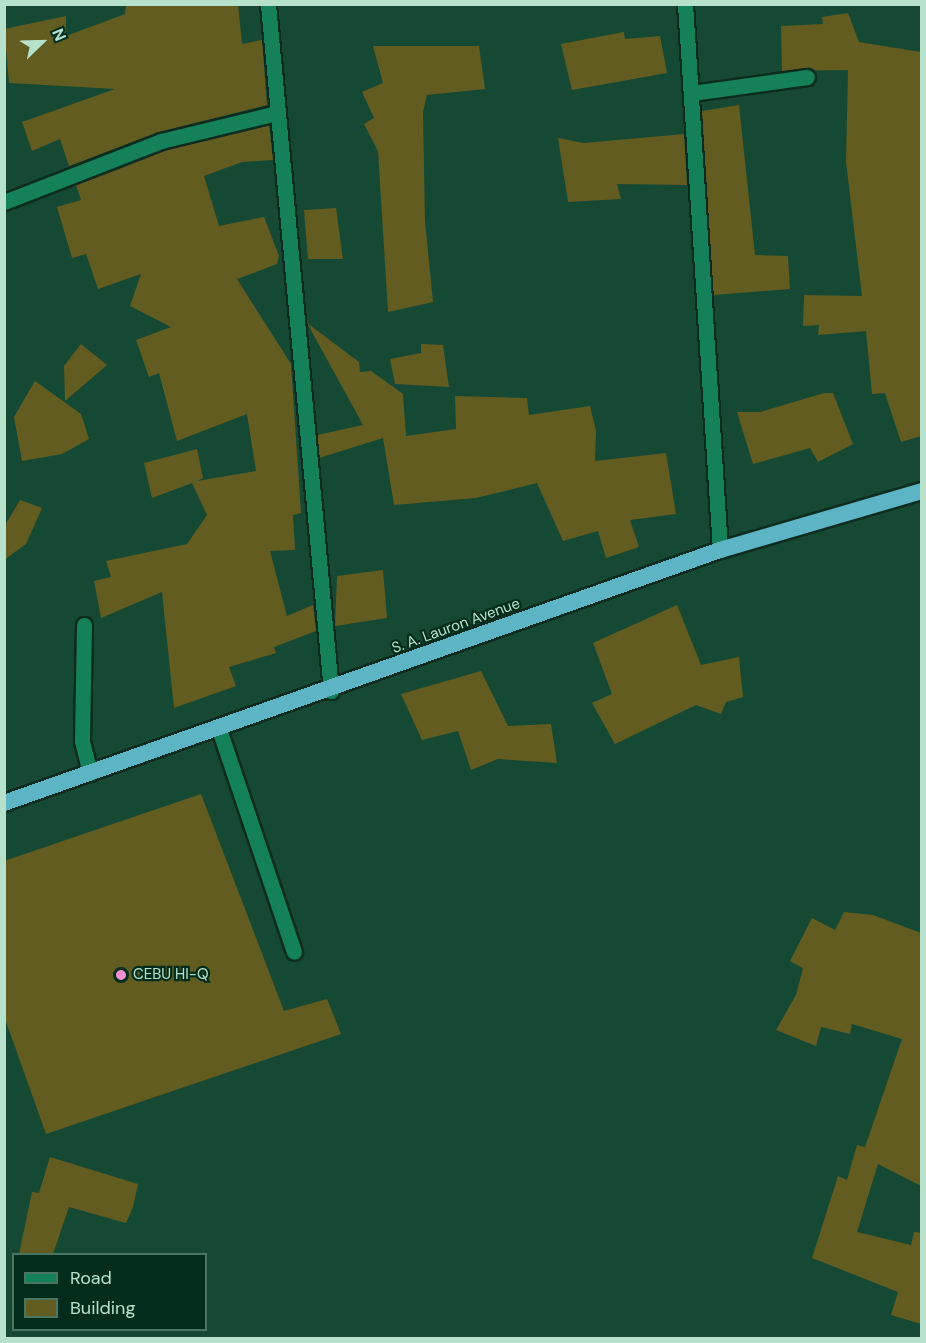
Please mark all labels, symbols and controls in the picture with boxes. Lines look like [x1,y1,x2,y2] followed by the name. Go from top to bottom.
[12,12,72,72] north arrow
[47,25,71,44] text: N
[390,594,522,658] street label: S. A. Lauron Avenue
[133,966,209,984] place label: CEBU HI-Q
[114,968,128,982] marker: CEBU HI-Q
[12,1253,207,1331] legend
[70,1266,112,1290] text: Road
[70,1296,135,1320] text: Building

